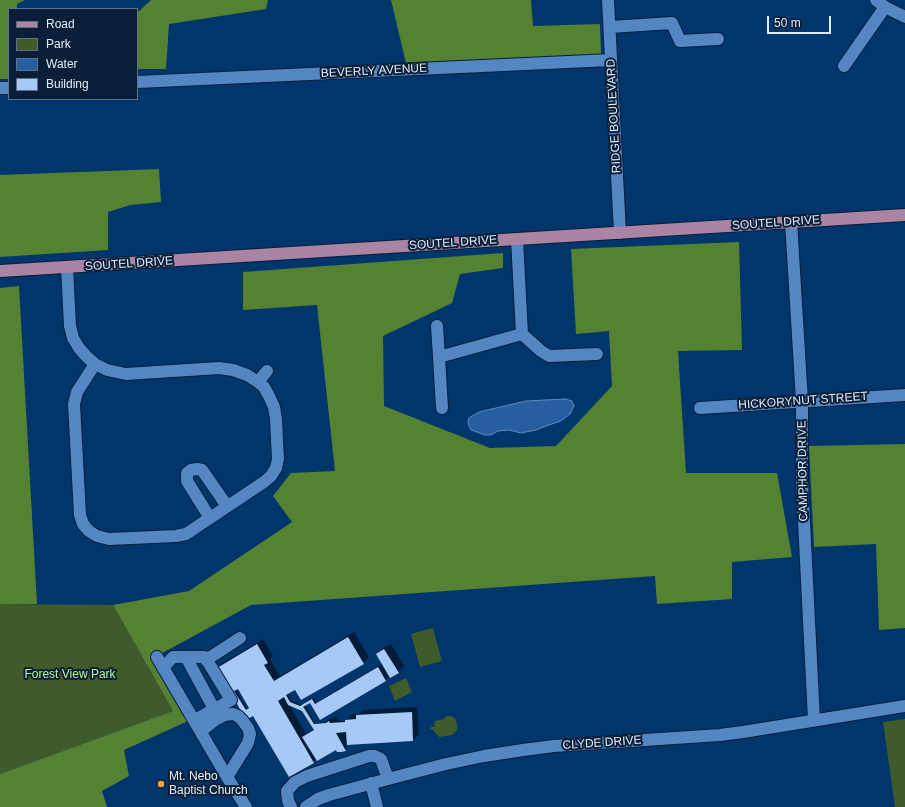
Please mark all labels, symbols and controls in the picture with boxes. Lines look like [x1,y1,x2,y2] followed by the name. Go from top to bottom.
[8,8,138,100] legend
[769,8,833,34] scale bar
[774,16,801,30] text: 50 m
[46,17,75,31] text: Road
[46,37,71,51] text: Park
[46,57,78,71] text: Water
[604,58,624,174] street label: RIDGE BOULEVARD
[321,61,427,81] street label: BEVERLY AVENUE
[46,77,89,91] text: Building
[732,213,820,233] street label: SOUTEL DRIVE
[409,233,497,253] street label: SOUTEL DRIVE
[85,254,173,274] street label: SOUTEL DRIVE
[738,389,868,413] street label: HICKORYNUT STREET
[795,420,811,522] street label: CAMPHOR DRIVE
[24,668,116,682] park label: Forest View Park
[562,733,642,753] street label: CLYDE DRIVE
[169,770,248,798] place label: Mt. Nebo Baptist Church
[156,779,166,789] marker: Mt. Nebo Baptist Church

